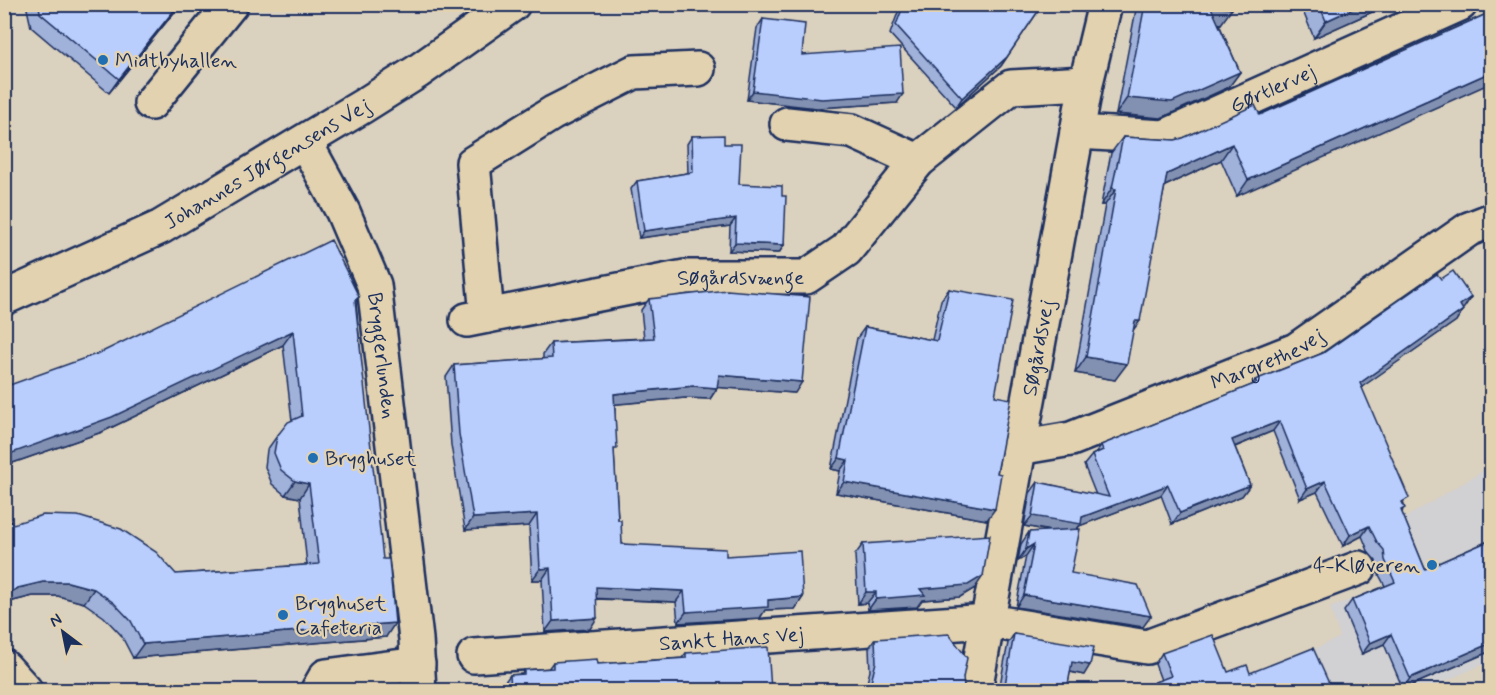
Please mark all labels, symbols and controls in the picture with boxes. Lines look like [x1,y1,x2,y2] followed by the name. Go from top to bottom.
[115,47,237,75] place label: Midtbyhallen
[96,53,110,67] marker: Midtbyhallen
[1226,58,1320,121] street label: Gørtlervej
[159,92,376,237] street label: Johannes Jørgensens Vej
[675,264,804,294] street label: Søgårdsvænge
[360,291,403,420] street label: Bryggerlunden
[1016,297,1061,399] street label: Søgårdsvej
[1207,321,1330,397] street label: Margrethevej
[325,445,417,473] place label: Bryghuset
[306,451,320,465] marker: Bryghuset
[1313,552,1421,580] place label: 4-Kløveren
[1425,558,1439,572] marker: 4-Kløveren
[295,590,387,642] place label: Bryghuset Cafeteria
[33,602,93,662] north arrow
[276,608,290,622] marker: Bryghuset Cafeteria
[46,609,66,632] text: N
[658,621,805,658] street label: Sankt Hans Vej

